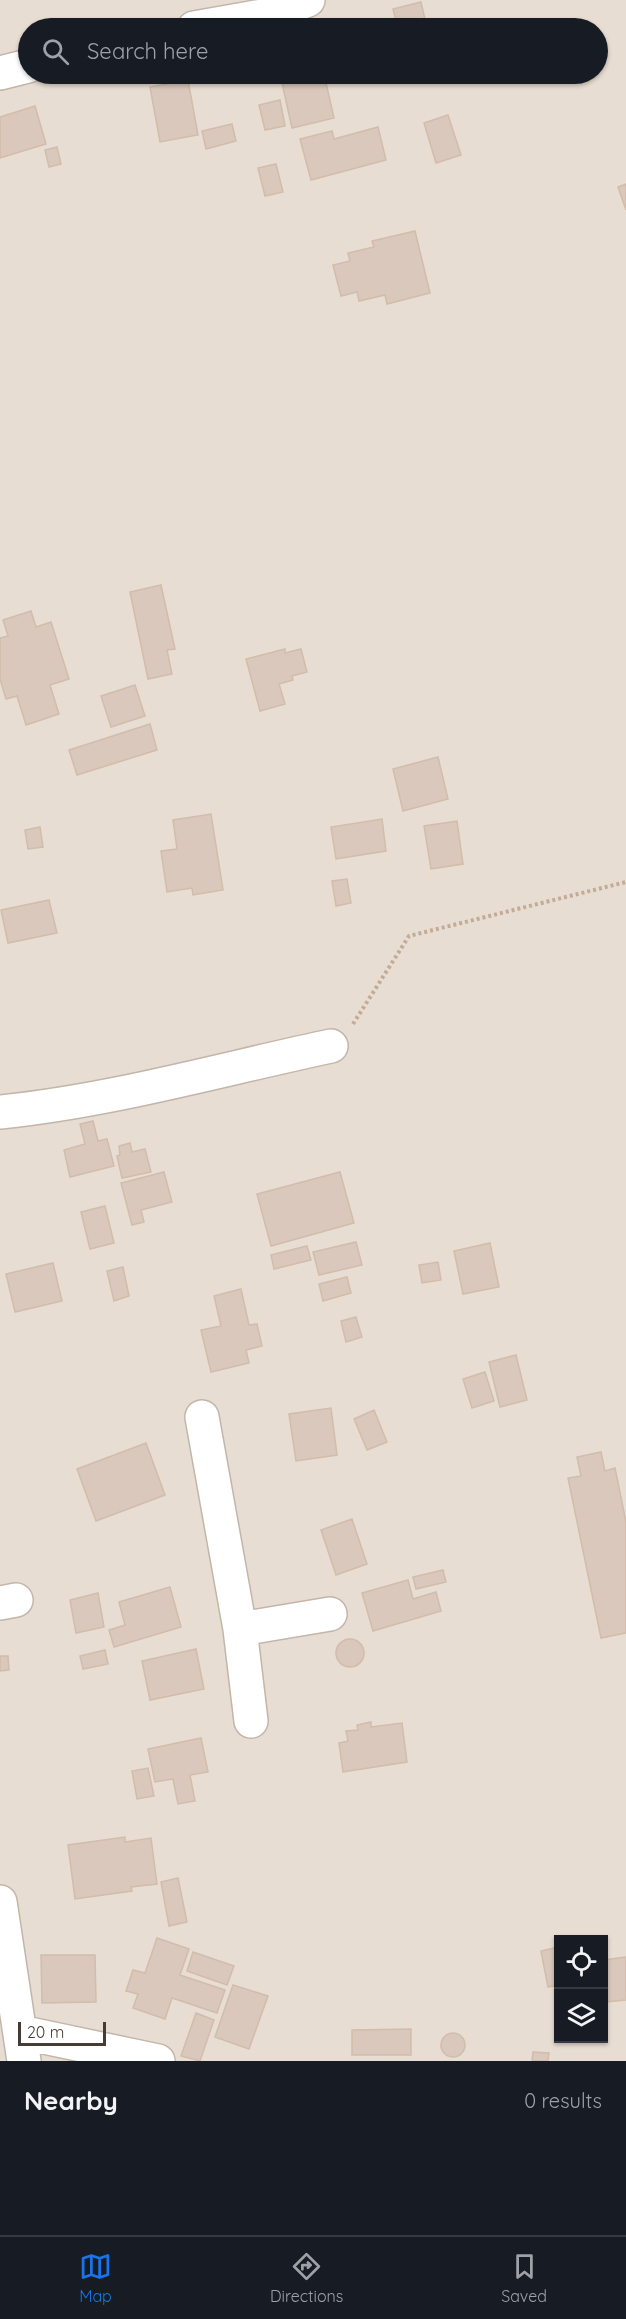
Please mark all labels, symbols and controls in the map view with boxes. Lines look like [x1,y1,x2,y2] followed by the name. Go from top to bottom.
[18,18,608,84] search box
[39,35,72,68] icon: search
[87,37,208,65] text: Search here
[554,1935,608,2043] map controls
[554,1935,608,1989] button: locate
[554,1989,608,2043] button: layers
[18,2019,106,2046] scale bar
[27,2022,64,2042] text: 20 m
[24,2084,118,2117] text: Nearby
[524,2088,602,2113] text: 0 results
[79,2250,112,2306] tab: Map
[270,2250,343,2306] tab: Directions
[501,2250,547,2306] tab: Saved

